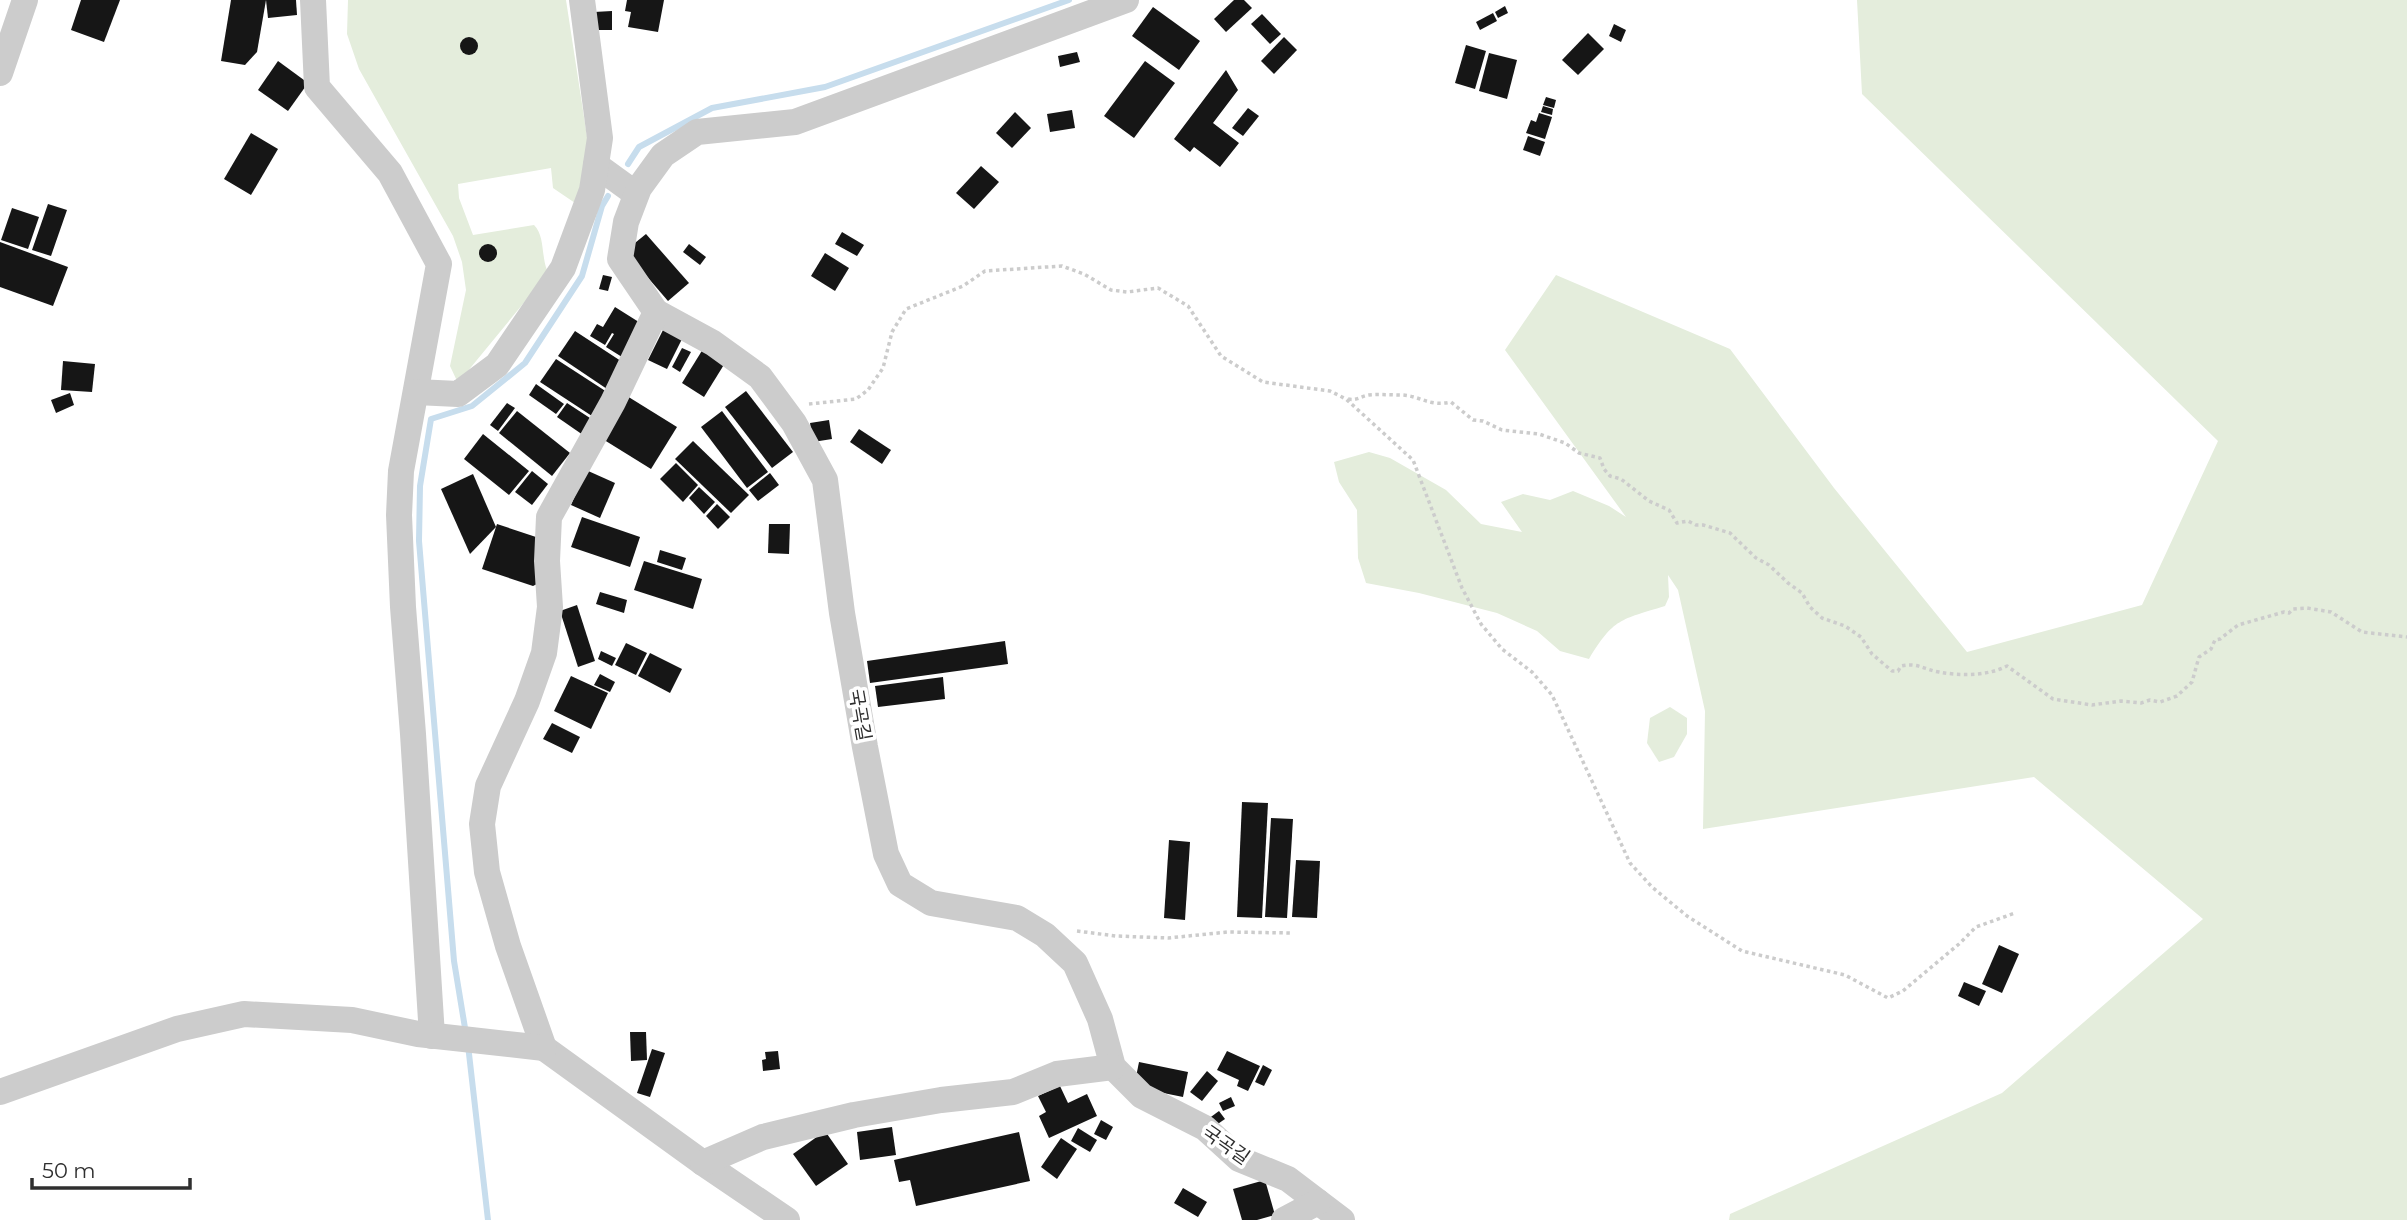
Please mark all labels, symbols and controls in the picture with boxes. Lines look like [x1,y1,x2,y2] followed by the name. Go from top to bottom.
[844,687,876,743] street label: 국곡길
[1198,1121,1254,1169] street label: 국곡길
[32,1146,189,1190] scale bar
[42,1158,96,1183] text: 50 m

